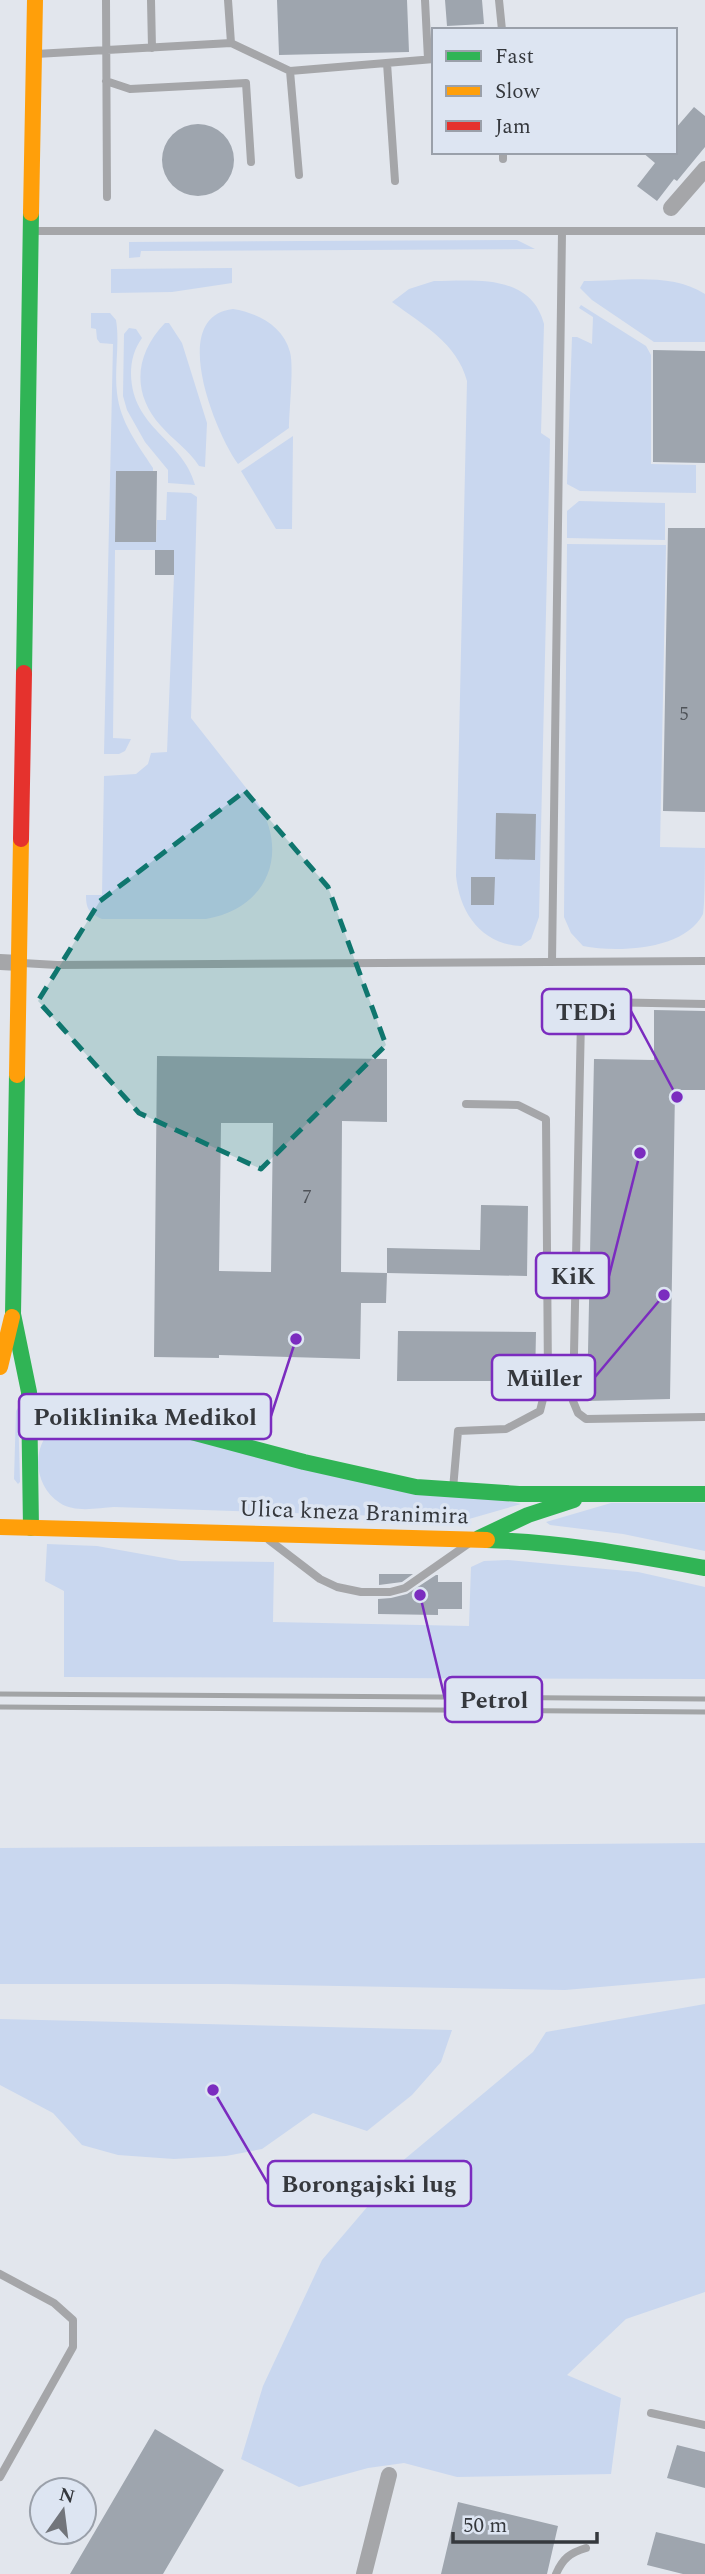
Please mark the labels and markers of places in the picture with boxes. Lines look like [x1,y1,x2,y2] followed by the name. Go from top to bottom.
[542,989,631,1034] callout: TEDi
[536,1253,609,1298] callout: KiK
[492,1355,595,1400] callout: Müller
[19,1394,271,1439] callout: Poliklinika Medikol
[445,1677,542,1722] callout: Petrol
[268,2161,471,2206] callout: Borongajski lug

